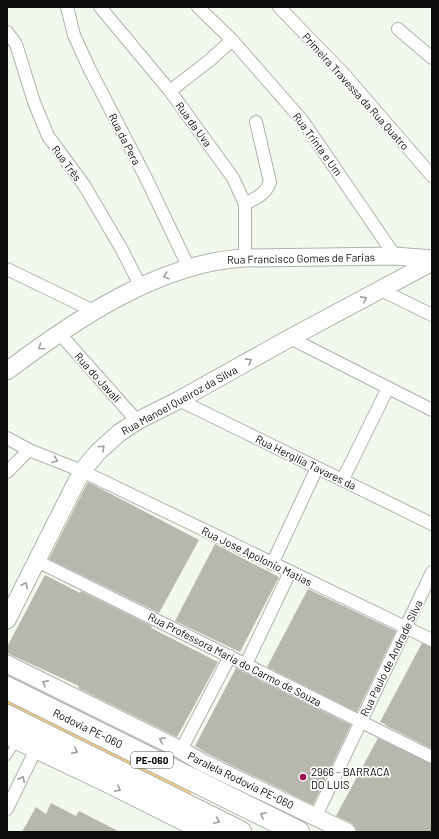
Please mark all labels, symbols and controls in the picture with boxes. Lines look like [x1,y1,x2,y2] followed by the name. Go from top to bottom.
[300,30,412,152] street label: Primeira Travessa da Rua Quatro
[173,99,215,149] street label: Rua da Uva
[291,110,345,178] street label: Rua Trinta e Um
[106,111,144,167] street label: Rua da Pera
[49,143,85,183] street label: Rua Três
[227,250,375,266] street label: Rua Francisco Gomes de Farias
[162,271,169,280] one-way arrow
[360,297,367,304] one-way arrow
[38,342,45,350] one-way arrow
[72,349,124,405] street label: Rua do Javali
[245,358,253,365] one-way arrow
[119,363,239,437] street label: Rua Manoel Queiroz da Silva
[254,432,358,492] street label: Rua Hergilia Tavares da
[97,446,105,453] one-way arrow
[51,455,59,463] one-way arrow
[200,524,314,588] street label: Rua Jose Apolonio Matias
[20,582,28,589] one-way arrow
[357,598,425,718] street label: Rua Paulo de Andrade Silva
[146,609,324,709] street label: Rua Professora Maria do Carmo de Souza
[42,680,49,687] one-way arrow
[51,706,125,750] street label: Rodovia PE-060
[158,737,166,745] one-way arrow
[71,746,78,754] one-way arrow
[186,749,296,811] street label: Paralela Rodovia PE-060
[131,752,173,768] road number: PE-060
[311,765,390,791] place label: 2966 - BARRACA DO LUIS
[298,772,308,782] marker: 2966 - BARRACA DO LUIS
[17,776,25,783] one-way arrow
[114,784,121,792] one-way arrow
[259,812,267,820] one-way arrow
[212,816,220,824] one-way arrow

